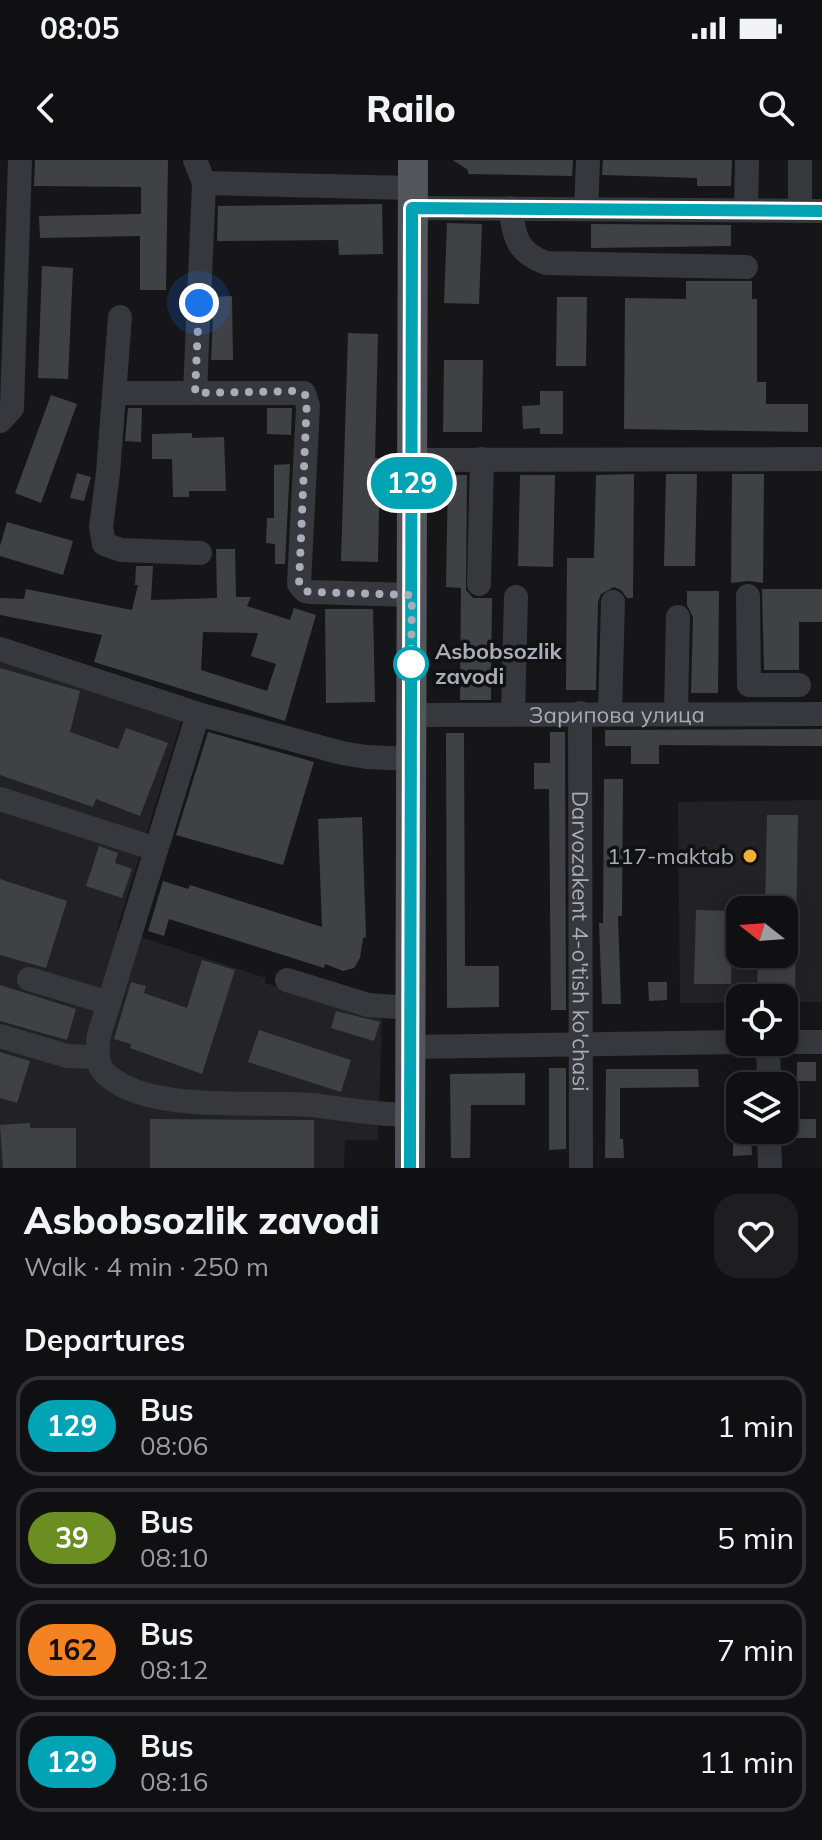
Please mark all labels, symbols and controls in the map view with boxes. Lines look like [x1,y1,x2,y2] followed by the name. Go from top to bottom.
[40,9,119,47] text: 08:05
[24,86,68,130] icon: back
[366,86,456,131] text: Railo
[754,86,798,130] icon: search
[179,283,219,323] your location
[366,457,458,509] line badge: 129
[387,465,437,500] text: 129
[435,637,563,690] place label: Asbobsozlik zavodi
[394,647,428,681] marker: Asbobsozlik zavodi
[529,700,705,729] street label: Зарипова улица
[566,791,595,1091] street label: Darvozakent 4-o'tish ko'chasi
[607,842,734,870] place label: 117-maktab
[741,847,759,865] marker: 117-maktab
[726,896,798,968] north arrow
[726,896,798,1144] map controls
[726,984,798,1056] button: locate
[726,1072,798,1144] button: layers
[714,1194,798,1278] button: heart
[24,1196,380,1244] text: Asbobsozlik zavodi
[24,1250,269,1283] text: Walk · 4 min · 250 m
[24,1321,185,1359] text: Departures
[140,1391,194,1429] text: Bus
[717,1407,794,1445] text: 1 min
[47,1408,97,1443] text: 129
[140,1429,208,1462] text: 08:06
[140,1503,194,1541] text: Bus
[717,1519,794,1557] text: 5 min
[55,1520,89,1555] text: 39
[140,1541,208,1574] text: 08:10
[140,1615,194,1653] text: Bus
[717,1631,794,1669] text: 7 min
[47,1632,97,1667] text: 162
[140,1653,208,1686] text: 08:12
[140,1727,194,1765] text: Bus
[699,1743,794,1781] text: 11 min
[47,1744,97,1779] text: 129
[140,1765,208,1798] text: 08:16

